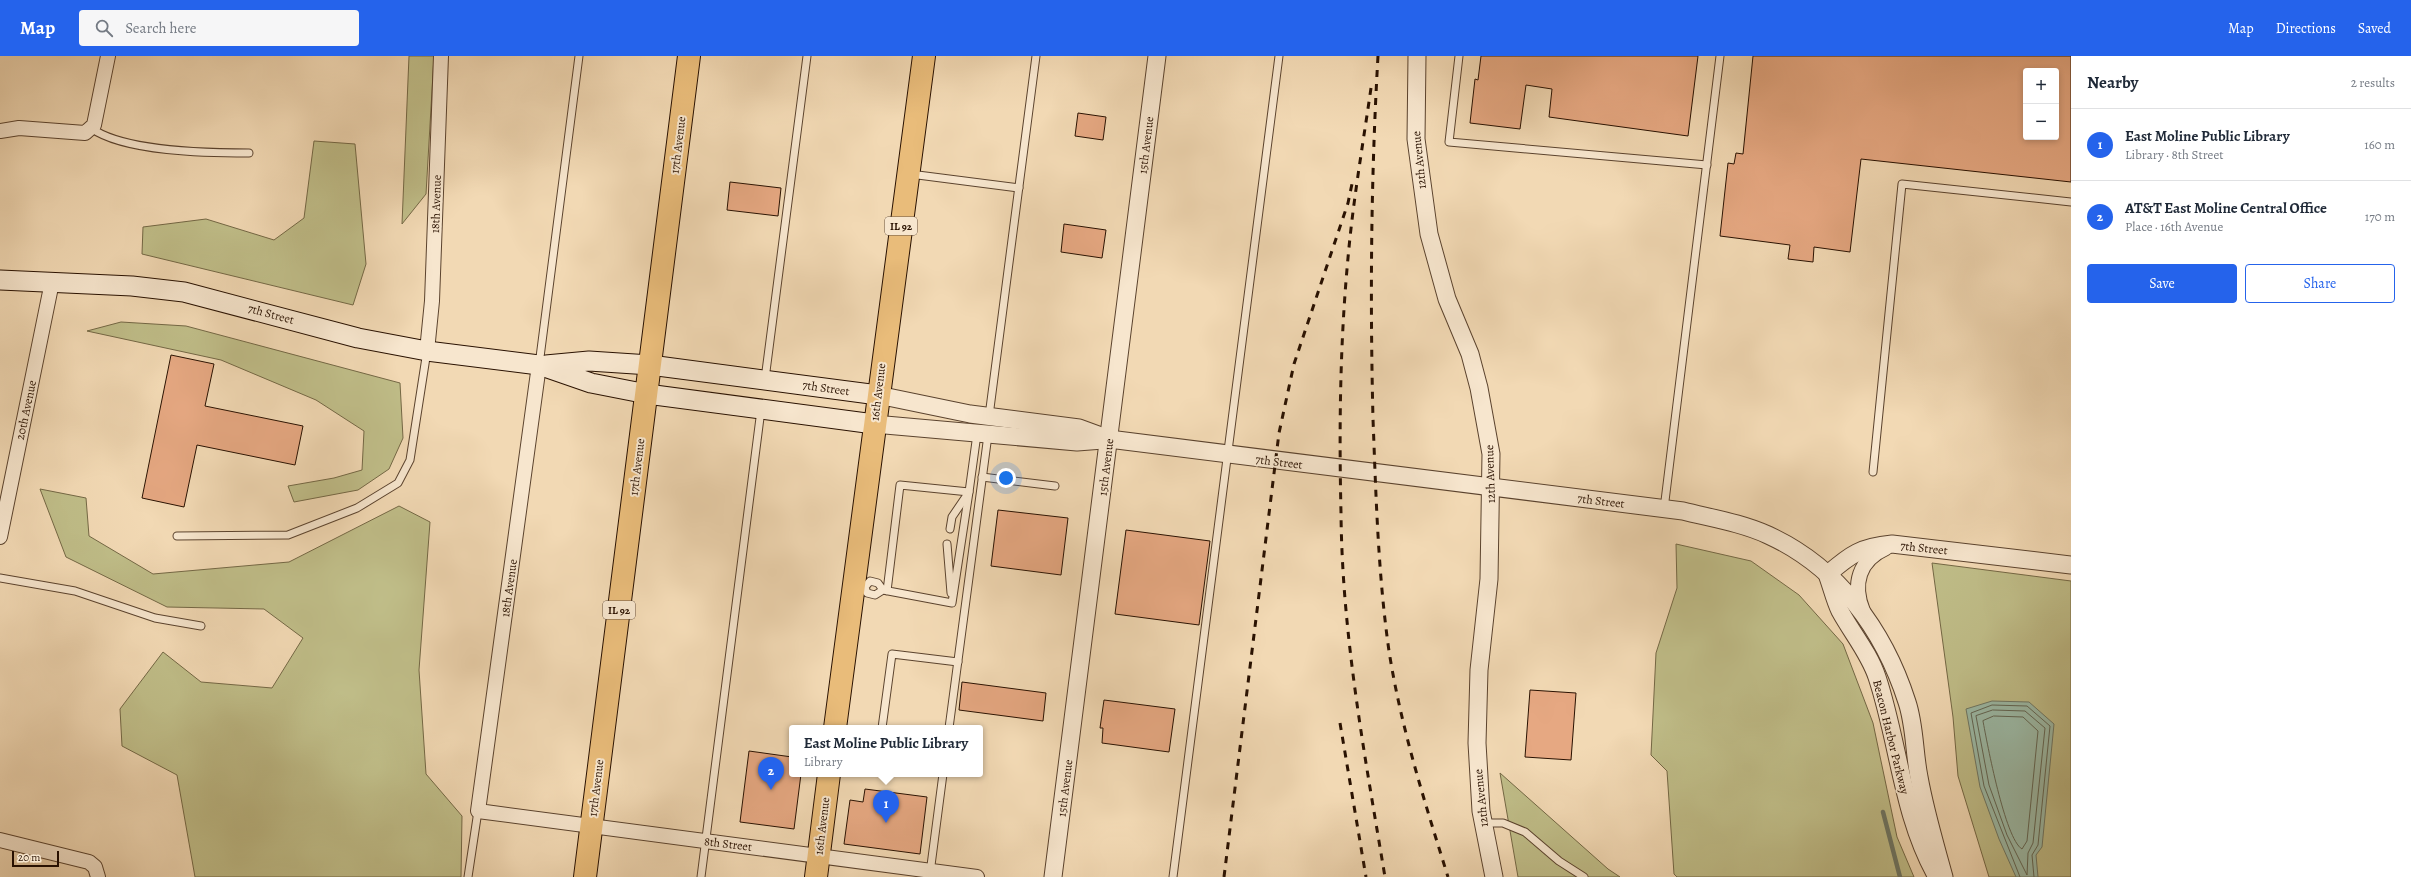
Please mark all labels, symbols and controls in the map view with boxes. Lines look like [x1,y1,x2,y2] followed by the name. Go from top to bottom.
[79,10,359,46] search box
[20,15,55,41] text: Map
[93,17,115,39] icon: search
[125,18,197,38] text: Search here
[2228,19,2254,38] text: Map
[2276,19,2336,38] text: Directions
[2358,19,2391,38] text: Saved
[2023,68,2059,140] map controls
[2023,68,2059,104] button: +
[2087,71,2138,94] text: Nearby
[2351,74,2395,91] text: 2 results
[2023,104,2059,140] button: −
[667,115,689,175] street label: 17th Avenue
[1135,115,1157,175] street label: 15th Avenue
[2125,126,2290,146] text: East Moline Public Library
[1408,130,1430,190] street label: 12th Avenue
[2098,136,2102,153] text: 1
[2364,136,2395,153] text: 160 m
[2125,146,2224,163] text: Library · 8th Street
[427,175,445,233] street label: 18th Avenue
[2125,198,2327,218] text: AT&T East Moline Central Office
[2097,208,2103,225] text: 2
[2365,208,2395,225] text: 170 m
[885,217,917,235] road number: IL 92
[2125,218,2223,235] text: Place · 16th Avenue
[2087,264,2237,303] button: Save
[2245,264,2395,303] button: Share
[246,300,296,328] street label: 7th Street
[867,362,889,422] street label: 16th Avenue
[801,377,851,399] street label: 7th Street
[12,379,40,441] street label: 20th Avenue
[626,437,648,497] street label: 17th Avenue
[1095,437,1117,497] street label: 15th Avenue
[1481,445,1499,503] street label: 12th Avenue
[1255,451,1303,473] street label: 7th Street
[996,468,1016,488] your location
[1577,490,1625,512] street label: 7th Street
[1900,538,1948,558] street label: 7th Street
[497,558,521,618] street label: 18th Avenue
[603,601,635,619] road number: IL 92
[1869,678,1913,797] street label: Beacon Harbor Parkway
[789,725,983,777] popup
[804,733,968,753] text: East Moline Public Library
[804,753,842,770] text: Library
[758,757,784,790] pin: 2
[585,758,607,818] street label: 17th Avenue
[1054,758,1076,818] street label: 15th Avenue
[1470,768,1492,828] street label: 12th Avenue
[873,790,899,823] pin: 1
[811,796,833,856] street label: 16th Avenue
[703,833,753,855] street label: 8th Street
[12,849,59,868] scale bar
[18,850,40,865] text: 20 m

